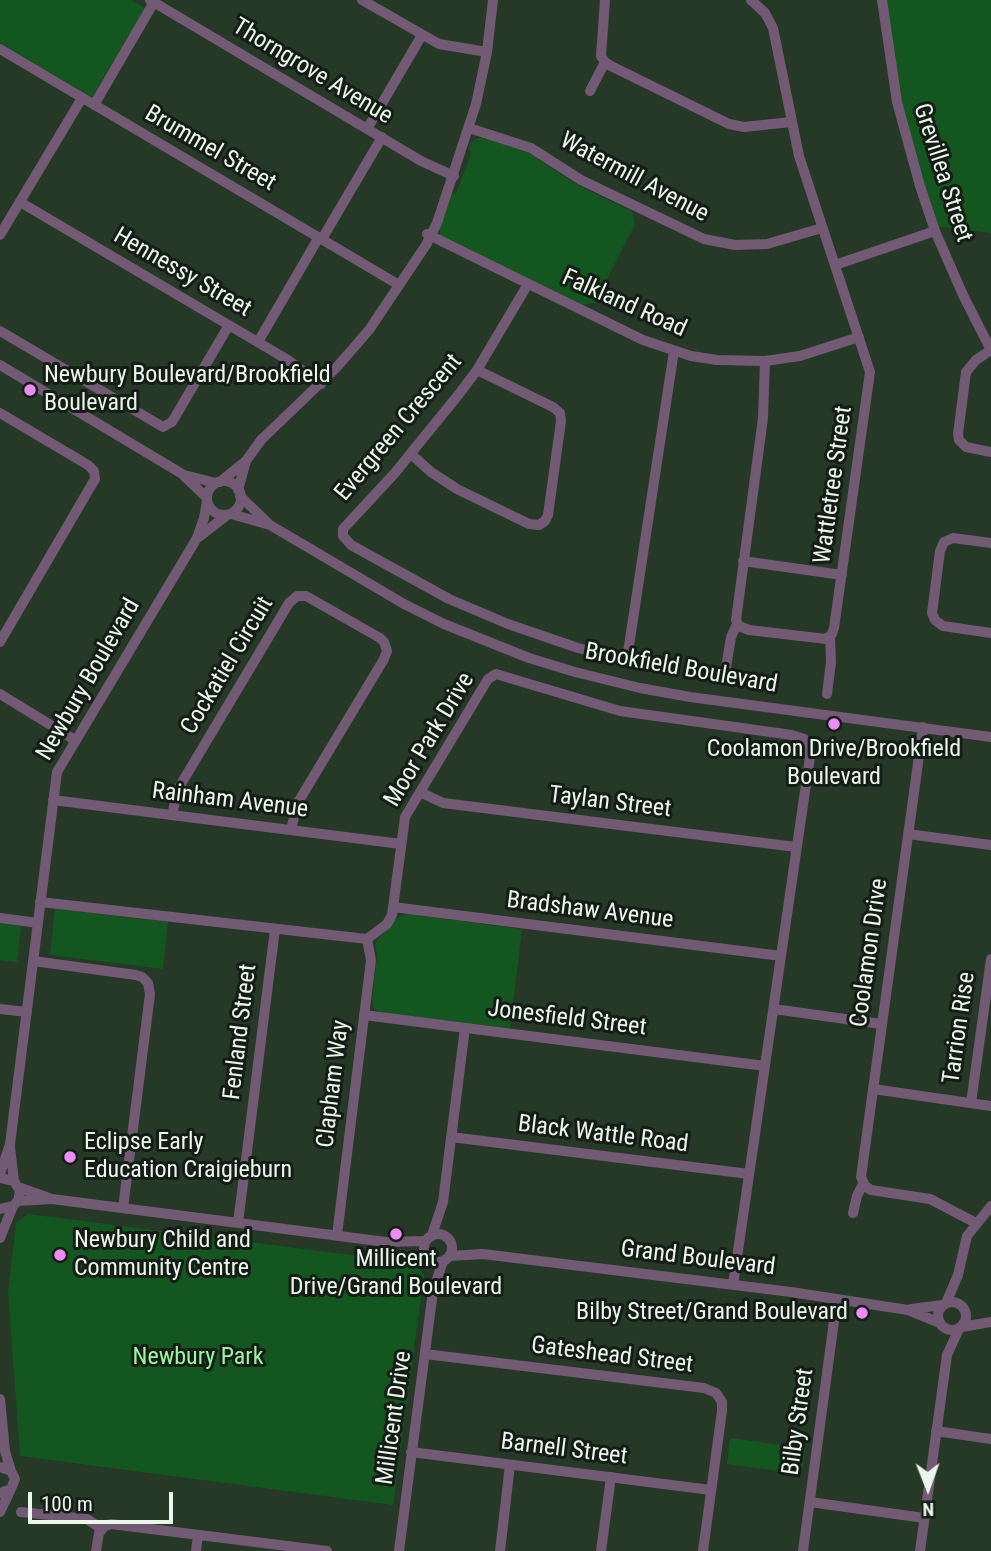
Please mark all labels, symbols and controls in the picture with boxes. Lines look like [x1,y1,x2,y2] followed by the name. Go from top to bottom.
[227,13,397,131] street label: Thorngrove Avenue
[139,100,281,198] street label: Brummel Street
[906,100,978,246] street label: Grevillea Street
[555,127,713,229] street label: Watermill Avenue
[108,222,256,324] street label: Hennessy Street
[557,264,691,344] street label: Falkland Road
[329,349,469,507] street label: Evergreen Crescent
[44,362,331,418] place label: Newbury Boulevard/Brookfield Boulevard
[22,382,38,398] marker: Newbury Boulevard/Brookfield Boulevard
[809,404,859,566] street label: Wattletree Street
[176,592,280,740] street label: Cockatiel Circuit
[31,594,147,766] street label: Newbury Boulevard
[582,638,780,700] street label: Brookfield Boulevard
[379,668,481,812] street label: Moor Park Drive
[826,716,842,732] marker: Coolamon Drive/Brookfield Boulevard
[707,736,961,792] place label: Coolamon Drive/Brookfield Boulevard
[150,777,310,825] street label: Rainham Avenue
[547,781,673,825] street label: Taylan Street
[845,877,895,1029] street label: Coolamon Drive
[505,886,675,936] street label: Bradshaw Avenue
[218,963,264,1101] street label: Fenland Street
[938,970,982,1086] street label: Tarrion Rise
[486,995,648,1043] street label: Jonesfield Street
[312,1019,356,1149] street label: Clapham Way
[516,1110,690,1160] street label: Black Wattle Road
[84,1129,292,1185] place label: Eclipse Early Education Craigieburn
[62,1149,78,1165] marker: Eclipse Early Education Craigieburn
[388,1226,404,1242] marker: Millicent Drive/Grand Boulevard
[74,1227,251,1283] place label: Newbury Child and Community Centre
[619,1235,777,1283] street label: Grand Boulevard
[290,1246,502,1302] place label: Millicent Drive/Grand Boulevard
[52,1247,68,1263] marker: Newbury Child and Community Centre
[576,1299,848,1327] place label: Bilby Street/Grand Boulevard
[854,1305,870,1321] marker: Bilby Street/Grand Boulevard
[529,1332,695,1380] street label: Gateshead Street
[133,1344,263,1372] park label: Newbury Park
[371,1349,419,1487] street label: Millicent Drive
[777,1367,821,1477] street label: Bilby Street
[499,1428,629,1472] street label: Barnell Street
[893,1453,963,1523] north arrow
[32,1478,177,1522] scale bar
[41,1492,93,1516] text: 100 m
[922,1498,934,1521] text: N

